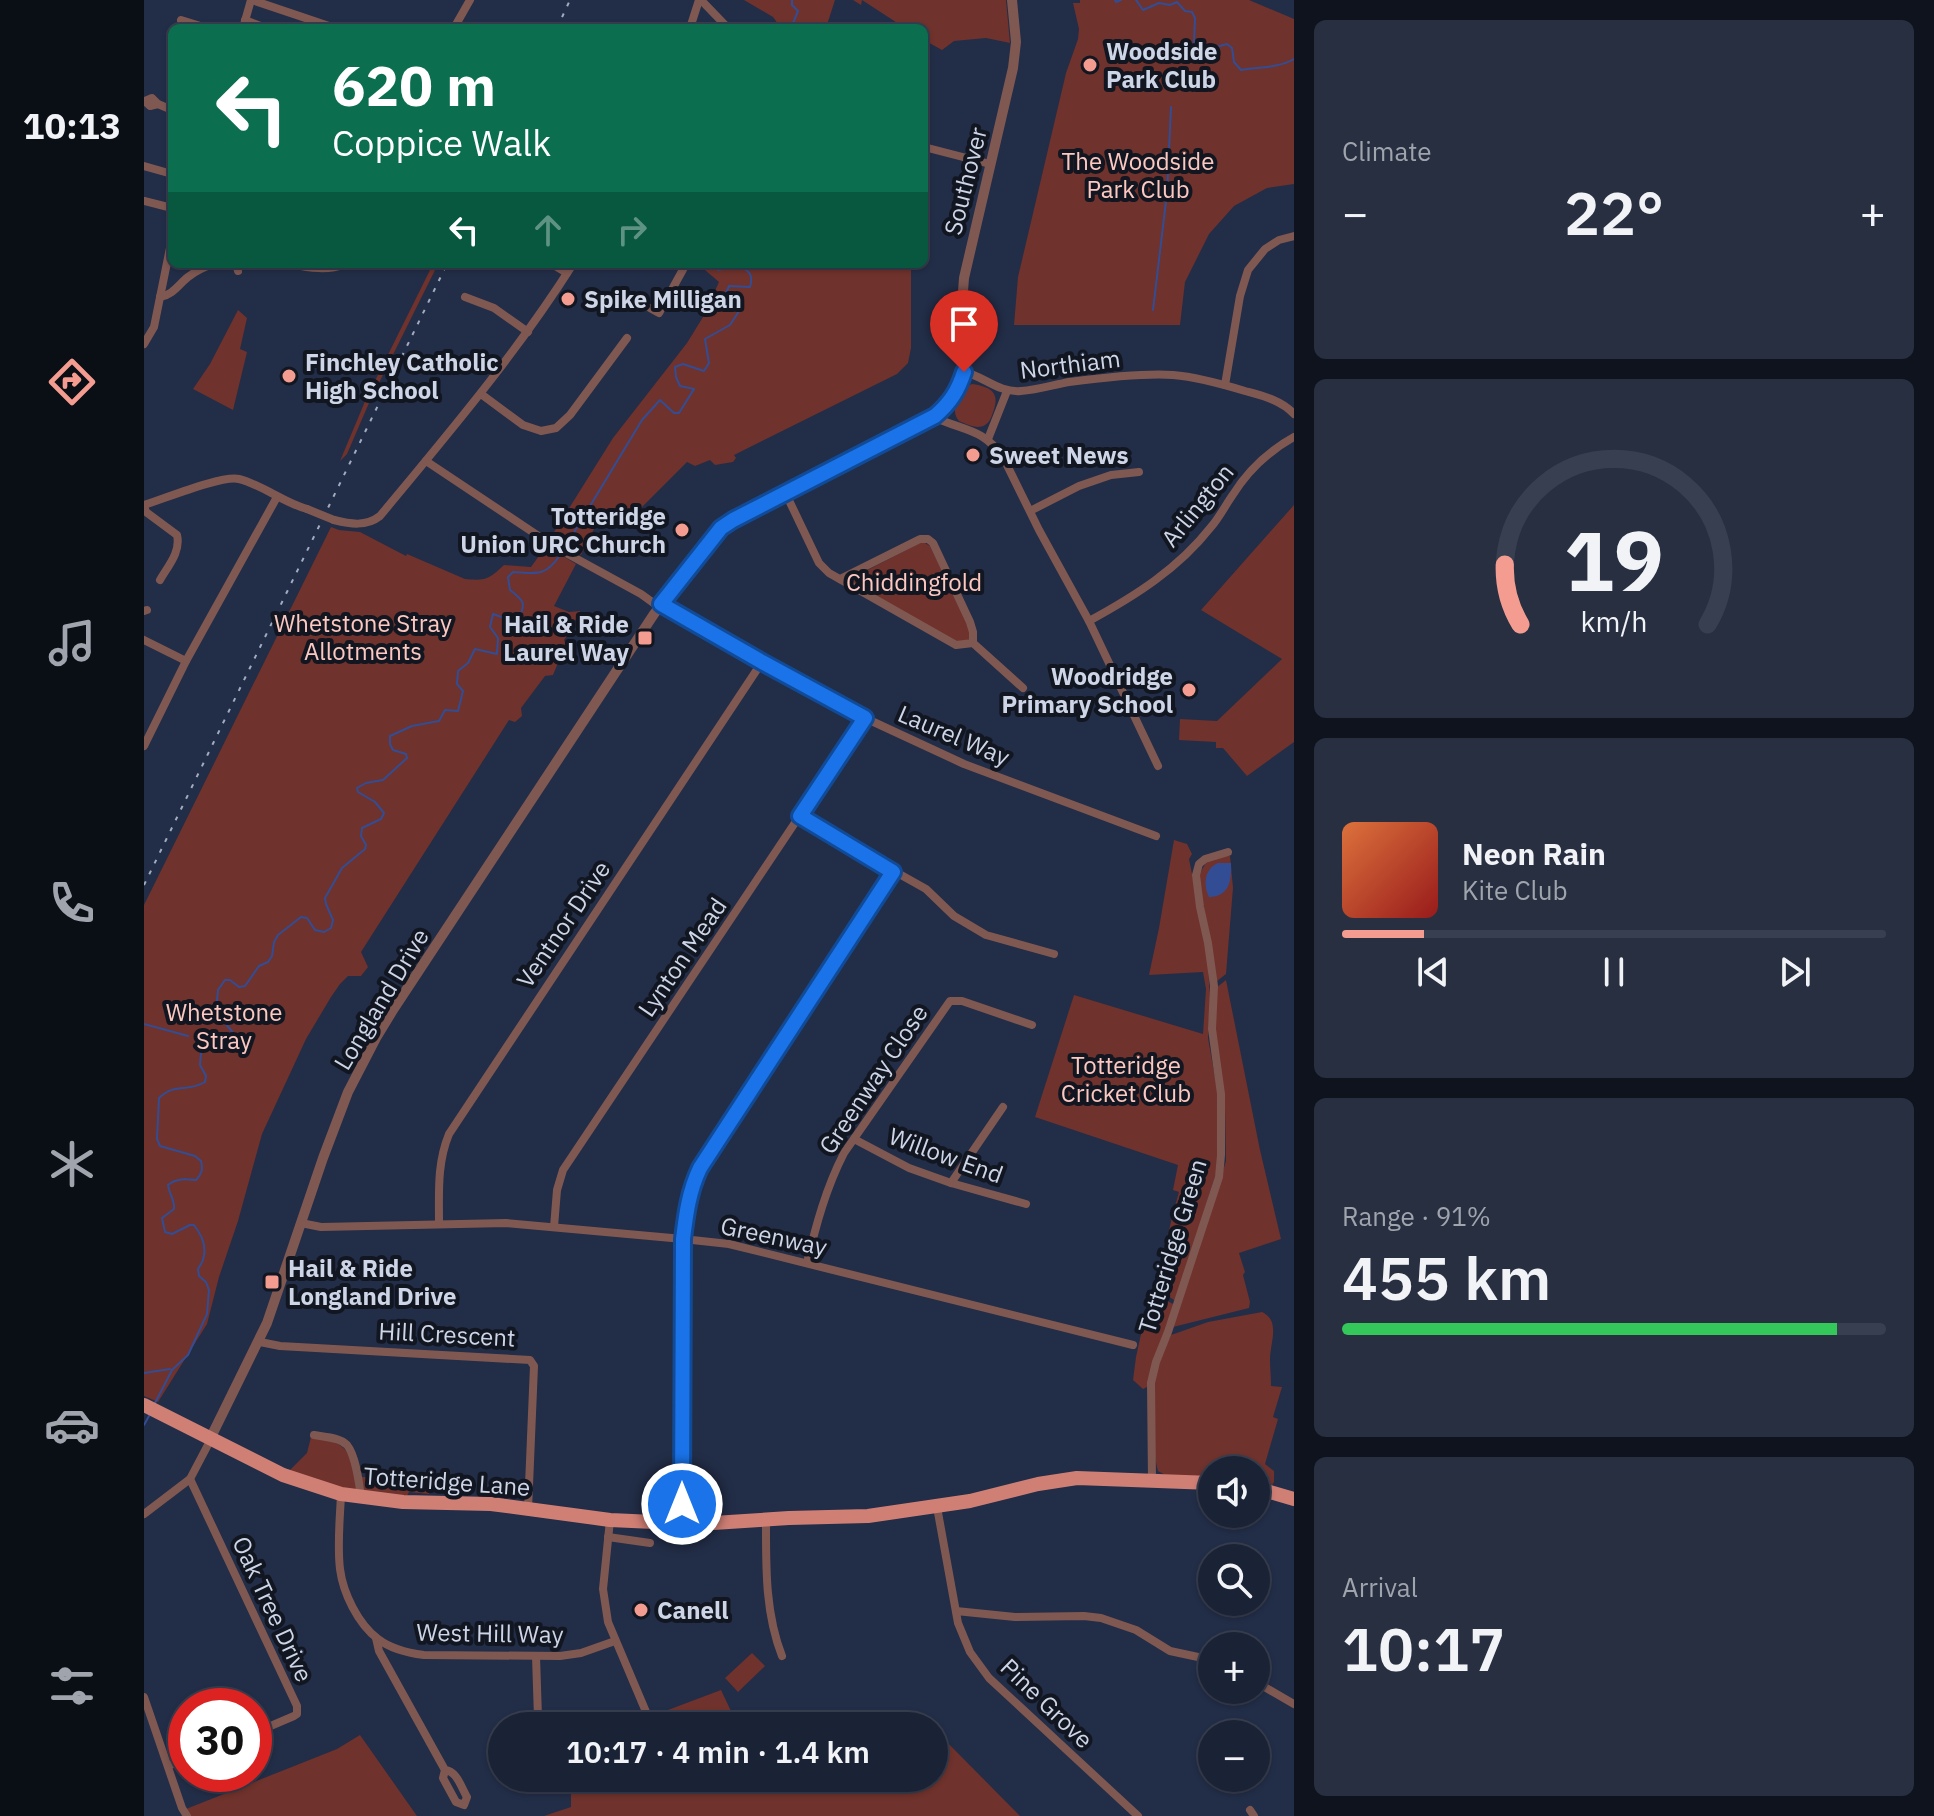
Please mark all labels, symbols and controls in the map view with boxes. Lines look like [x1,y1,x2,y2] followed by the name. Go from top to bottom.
[1106,35,1217,95] place label: Woodside Park Club
[332,49,496,121] text: 620 m
[200,56,304,160] icon: left
[1081,56,1099,74] marker: Woodside Park Club
[23,102,121,149] text: 10:13
[332,119,551,166] text: Coppice Walk
[936,124,994,238] street label: Southover
[1342,134,1432,168] text: Climate
[1062,145,1214,205] park label: The Woodside Park Club
[1564,173,1664,252] text: 22°
[1342,184,1368,241] text: −
[1860,184,1886,241] text: +
[442,208,486,252] icon: left
[526,208,570,252] icon: ahead
[610,208,654,252] icon: right
[584,283,742,315] place label: Spike Milligan
[559,290,577,308] marker: Spike Milligan
[930,290,998,372] pin
[942,302,986,346] icon: arrive
[1018,342,1122,386] street label: Northiam
[305,346,499,406] place label: Finchley Catholic High School
[44,354,100,410] icon: directions
[280,367,298,385] marker: Finchley Catholic High School
[989,439,1129,471] place label: Sweet News
[964,446,982,464] marker: Sweet News
[1154,457,1240,553] street label: Arlington
[460,500,666,560] place label: Totteridge Union URC Church
[1564,505,1664,613] text: 19
[673,521,691,539] marker: Totteridge Union URC Church
[846,566,982,598] park label: Chiddingfold
[1580,603,1648,640] text: km/h
[274,607,452,667] park label: Whetstone Stray Allotments
[503,608,629,668] place label: Hail & Ride Laurel Way
[44,615,100,671] icon: music
[636,629,654,647] marker: Hail & Ride Laurel Way
[1001,660,1173,720] place label: Woodridge Primary School
[1180,681,1198,699] marker: Woodridge Primary School
[893,697,1015,773] street label: Laurel Way
[1462,834,1606,873] text: Neon Rain
[509,854,617,994] street label: Ventnor Drive
[1462,873,1567,907] text: Kite Club
[44,875,100,931] icon: phone
[630,891,734,1023] street label: Lynton Mead
[326,922,436,1076] street label: Longland Drive
[1411,950,1455,994] icon: previous
[1592,950,1636,994] icon: pause
[1773,950,1817,994] icon: next
[166,996,282,1056] park label: Whetstone Stray
[811,998,935,1160] street label: Greenway Close
[1061,1049,1191,1109] park label: Totteridge Cricket Club
[884,1120,1008,1190] street label: Willow End
[44,1136,100,1192] icon: climate
[1130,1155,1214,1337] street label: Totteridge Green
[1342,1199,1491,1233] text: Range · 91%
[718,1209,830,1263] street label: Greenway
[1342,1238,1551,1317] text: 455 km
[288,1252,457,1312] place label: Hail & Ride Longland Drive
[263,1273,281,1291] marker: Hail & Ride Longland Drive
[378,1314,516,1354] street label: Hill Crescent
[44,1397,100,1453] icon: car
[1198,1456,1270,1792] map controls
[1198,1456,1270,1528] button: sound
[363,1459,531,1503] street label: Totteridge Lane
[640,1462,724,1546] position arrow
[225,1531,321,1687] street label: Oak Tree Drive
[1198,1544,1270,1616] button: search
[1342,1570,1418,1604] text: Arrival
[657,1594,728,1626] place label: Canell
[632,1601,650,1619] marker: Canell
[1342,1609,1505,1688] text: 10:17
[416,1616,564,1650] street label: West Hill Way
[1198,1632,1270,1704] button: +
[994,1651,1100,1755] street label: Pine Grove
[44,1658,100,1714] icon: filters
[168,1688,272,1792] speed limit sign: 30
[1198,1720,1270,1792] button: −
[566,1732,870,1771] text: 10:17 · 4 min · 1.4 km

